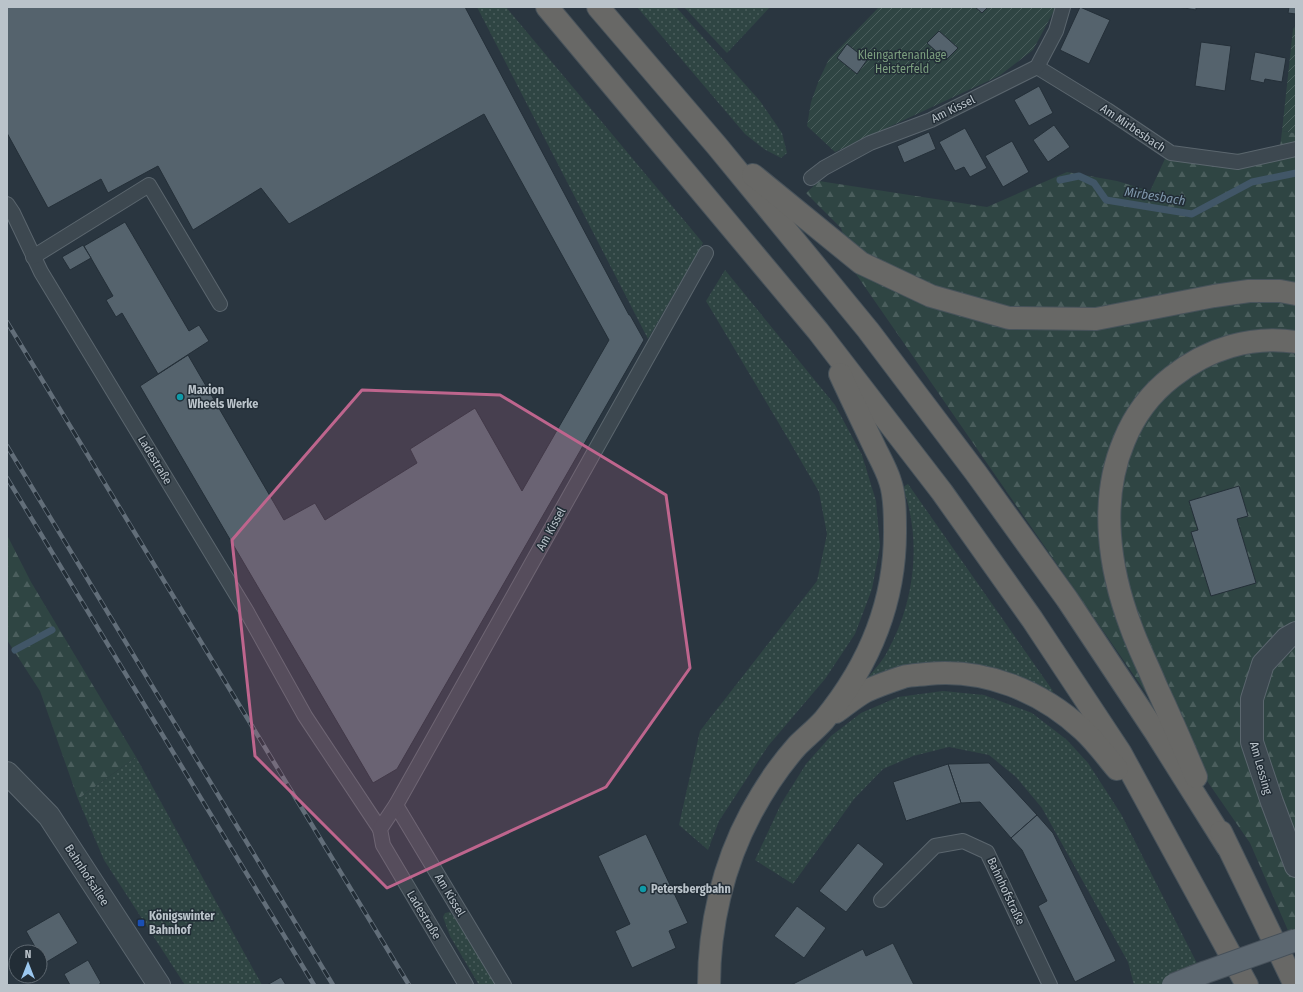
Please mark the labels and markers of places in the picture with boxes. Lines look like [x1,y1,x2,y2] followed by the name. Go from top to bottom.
[188,383,258,411] place label: Maxion Wheels Werke
[175,392,185,402] marker: Maxion Wheels Werke
[651,882,731,896] place label: Petersbergbahn
[638,884,648,894] marker: Petersbergbahn
[149,909,215,937] place label: Königswinter Bahnhof
[136,918,146,928] marker: Königswinter Bahnhof

